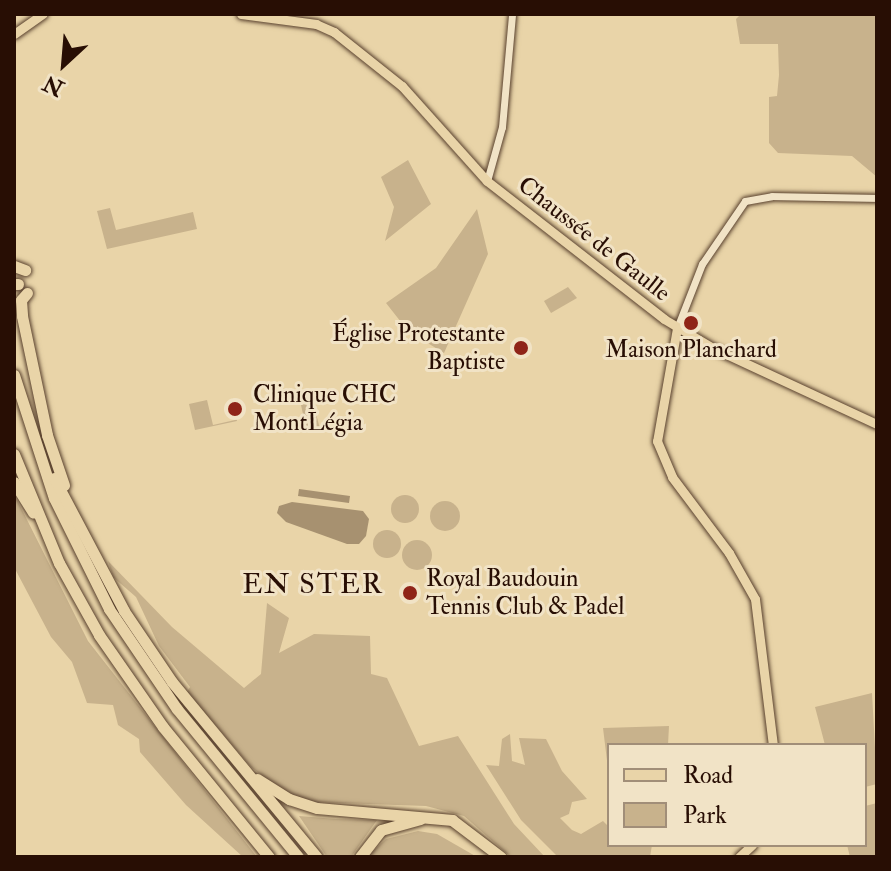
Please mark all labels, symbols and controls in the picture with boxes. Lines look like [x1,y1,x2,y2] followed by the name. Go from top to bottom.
[24,24,104,104] north arrow
[38,69,68,102] text: N
[512,171,676,307] street label: Chaussée de Gaulle
[682,314,700,332] marker: Maison Planchard
[332,320,505,376] place label: Église Protestante Baptiste
[605,336,777,364] place label: Maison Planchard
[512,339,530,357] marker: Église Protestante Baptiste
[253,381,396,437] place label: Clinique CHC MontLégia
[224,398,246,420] marker: Clinique CHC MontLégia
[426,565,624,621] place label: Royal Baudouin Tennis Club & Padel
[242,568,384,602] district label: EN STER
[401,584,419,602] marker: Royal Baudouin Tennis Club & Padel
[607,743,867,847] legend
[683,760,733,791] text: Road
[683,800,727,831] text: Park

